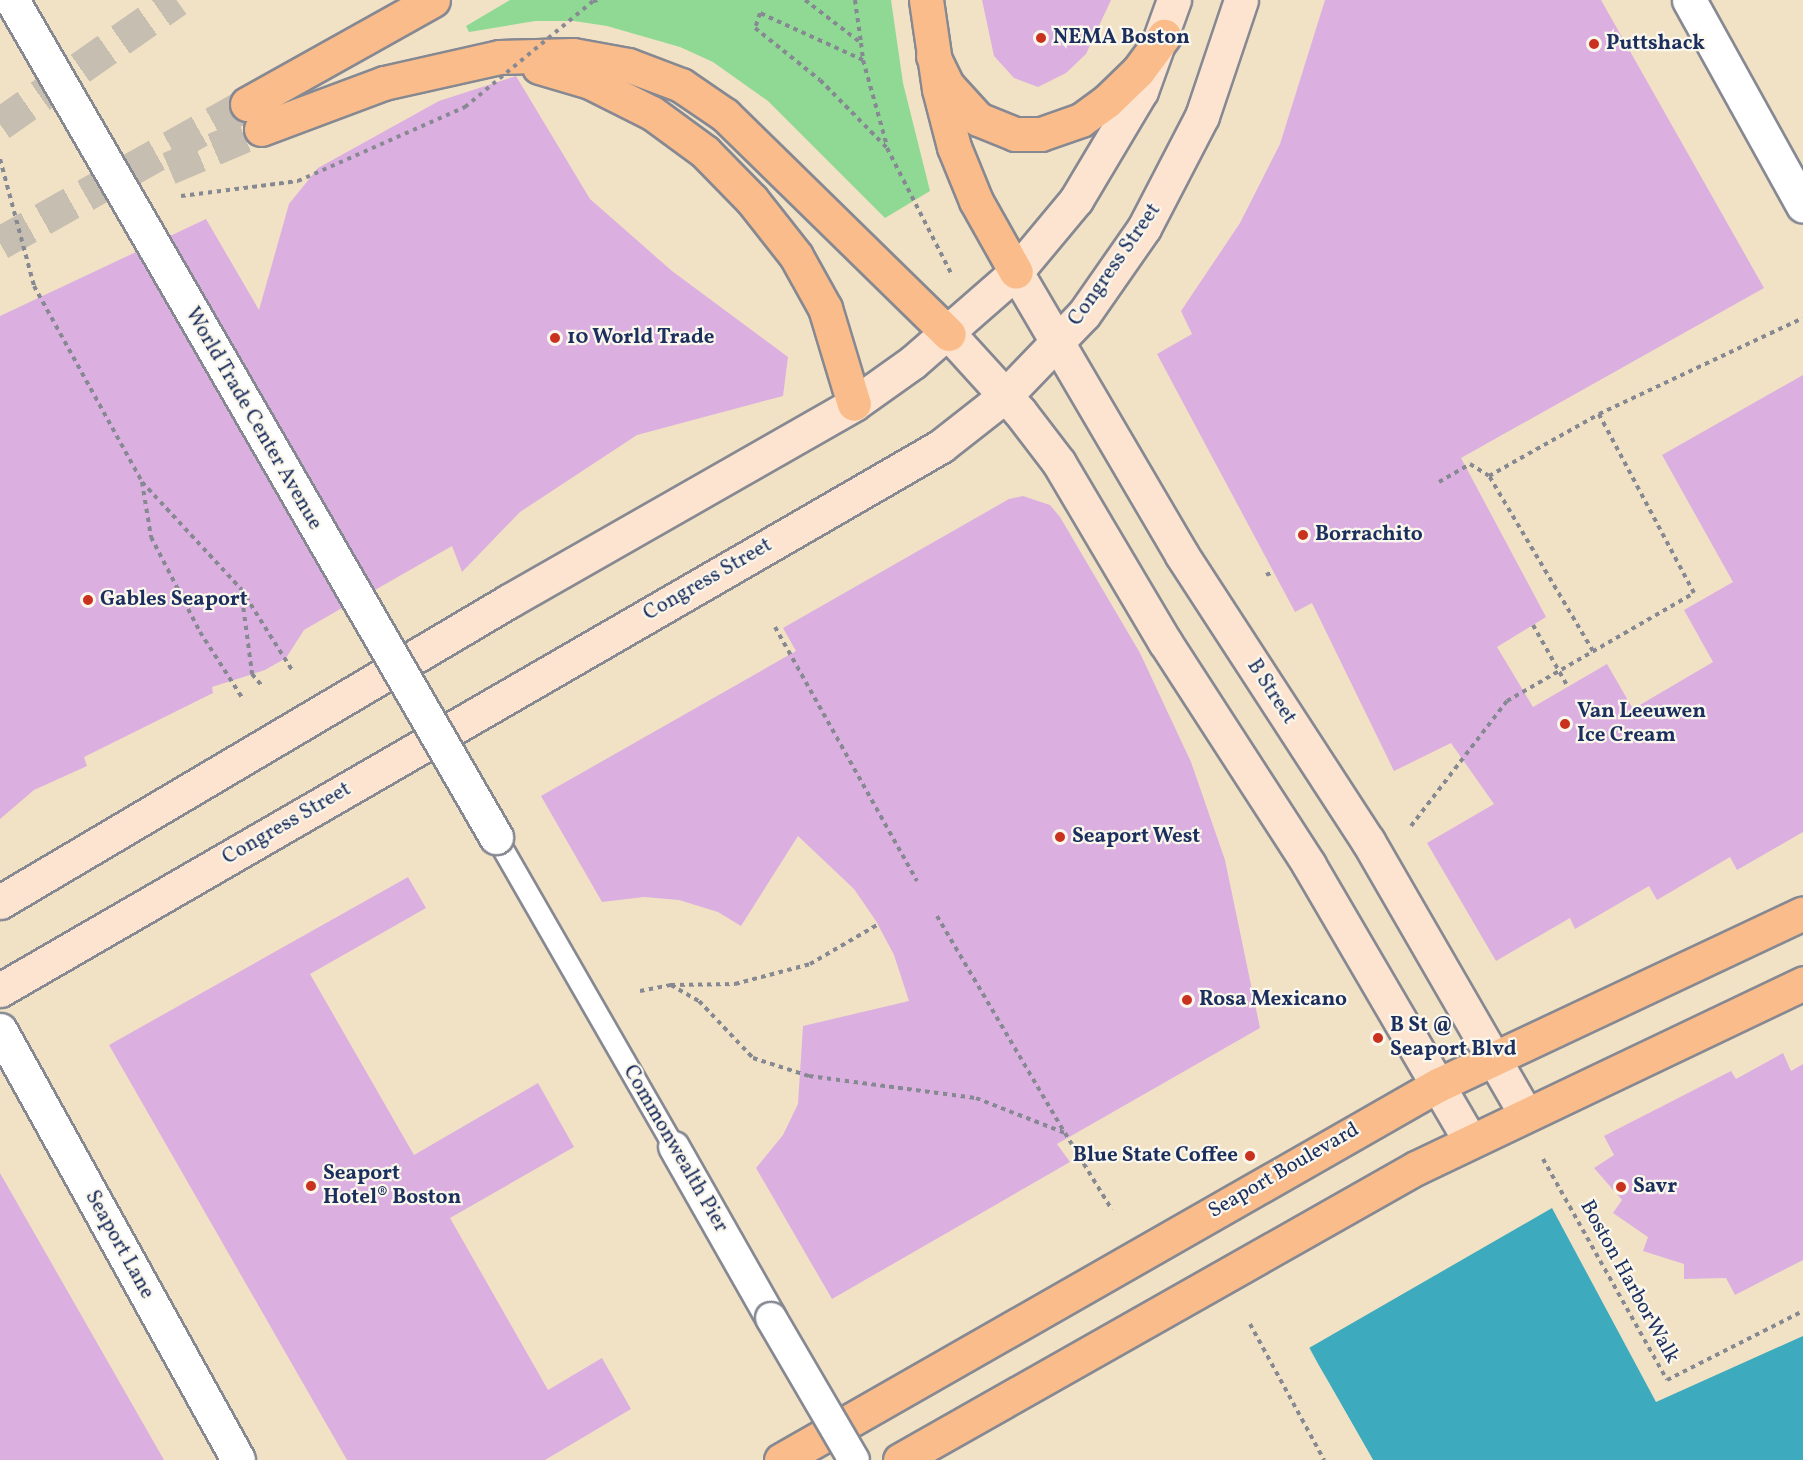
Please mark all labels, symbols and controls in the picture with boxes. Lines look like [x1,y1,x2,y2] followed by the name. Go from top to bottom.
[1053,25,1190,51] place label: NEMA Boston
[1034,31,1048,45] marker: NEMA Boston
[1606,31,1705,57] place label: Puttshack
[1587,37,1601,51] marker: Puttshack
[1063,199,1167,331] street label: Congress Street
[179,303,327,535] street label: World Trade Center Avenue
[567,325,715,351] place label: 10 World Trade
[548,331,562,345] marker: 10 World Trade
[1315,522,1423,548] place label: Borrachito
[1296,528,1310,542] marker: Borrachito
[639,533,777,627] street label: Congress Street
[100,587,248,613] place label: Gables Seaport
[81,593,95,607] marker: Gables Seaport
[1241,655,1301,729] street label: B Street
[1577,699,1706,749] place label: Van Leeuwen Ice Cream
[1558,717,1572,731] marker: Van Leeuwen Ice Cream
[218,777,356,871] street label: Congress Street
[1072,824,1200,850] place label: Seaport West
[1053,830,1067,844] marker: Seaport West
[1199,987,1347,1013] place label: Rosa Mexicano
[1180,993,1194,1007] marker: Rosa Mexicano
[1390,1013,1517,1063] place label: B St @ Seaport Blvd
[1371,1031,1385,1045] marker: B St @ Seaport Blvd
[617,1061,733,1237] street label: Commonwealth Pier
[1204,1118,1364,1224] street label: Seaport Boulevard
[1073,1143,1238,1169] place label: Blue State Coffee
[1243,1149,1257,1163] marker: Blue State Coffee
[323,1161,461,1211] place label: Seaport Hotel® Boston
[1633,1174,1677,1200] place label: Savr
[304,1179,318,1193] marker: Seaport Hotel® Boston
[1614,1180,1628,1194] marker: Savr
[79,1186,159,1304] street label: Seaport Lane
[1574,1196,1684,1368] street label: Boston HarborWalk

